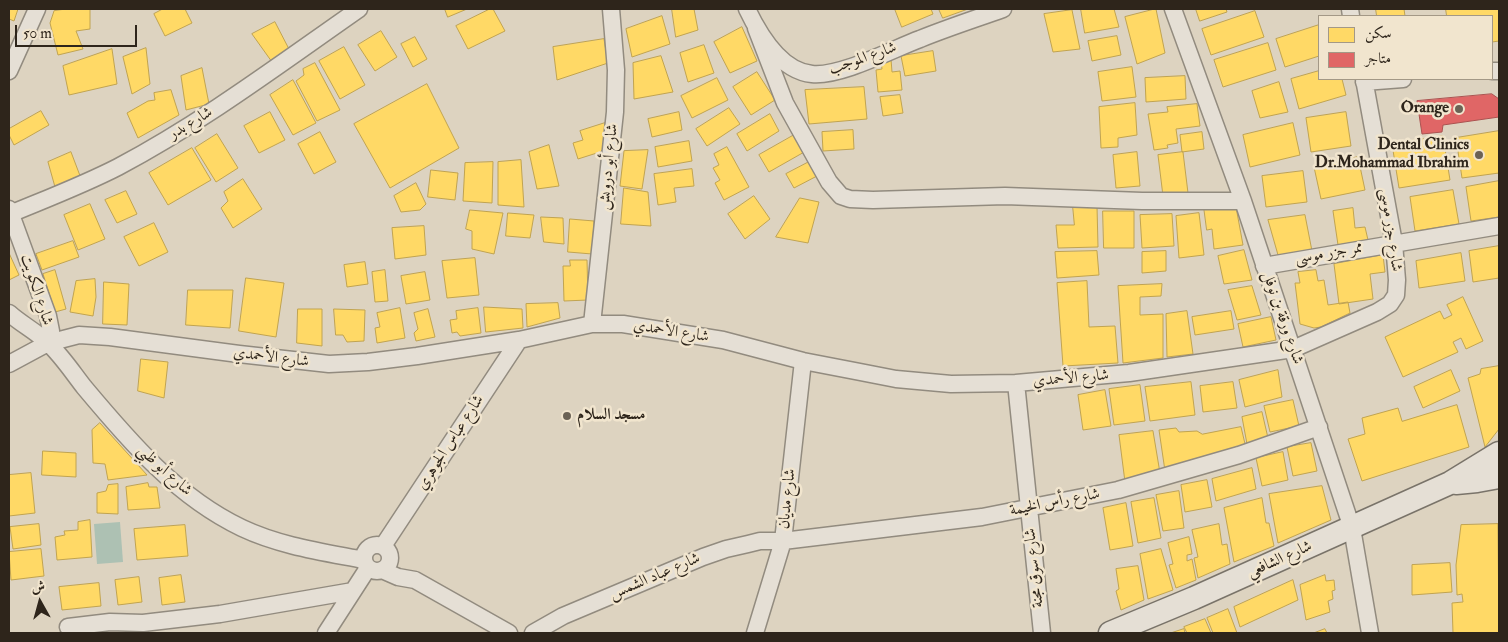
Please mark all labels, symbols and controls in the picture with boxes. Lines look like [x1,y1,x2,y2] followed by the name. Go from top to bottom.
[18,15,140,47] scale bar
[1318,15,1493,80] legend
[23,24,52,43] text: 50 m
[1365,24,1392,43] text: سكن
[827,38,899,80] street label: شارع الموجب
[1365,49,1391,68] text: متاجر
[1401,99,1449,119] place label: Orange
[166,103,216,145] street label: شارع بدر
[1453,103,1465,115] marker: Orange
[595,123,623,211] street label: شارع أبو درويش
[1315,136,1469,174] place label: Dental Clinics Dr.Mohammad Ibrahim
[1473,149,1485,161] marker: Dental Clinics Dr.Mohammad Ibrahim
[1375,187,1405,273] street label: شارع جزر موسى
[1293,239,1365,269] street label: ممر جزر موسى
[15,252,57,328] street label: شارع الكويت
[1257,269,1307,367] street label: شارع ورقة بن نوفل
[632,317,710,347] street label: شارع الأحمدي
[232,344,310,372] street label: شارع الأحمدي
[1032,366,1110,392] street label: شارع الأحمدي
[413,392,489,494] street label: شارع عباس الجوهري
[577,406,645,426] place label: مسجد السلام
[561,410,573,422] marker: مسجد السلام
[132,441,196,501] street label: شارع أبو ظبي
[775,468,801,530] street label: شارع مديان
[1008,485,1102,521] street label: شارع رأس الخيمة
[1021,527,1049,609] street label: شارع سوق مجنة
[1245,537,1315,583] street label: شارع الشافعي
[607,549,703,605] street label: شارع عباد الشمس
[15,577,65,627] north arrow
[30,577,46,596] text: ش

